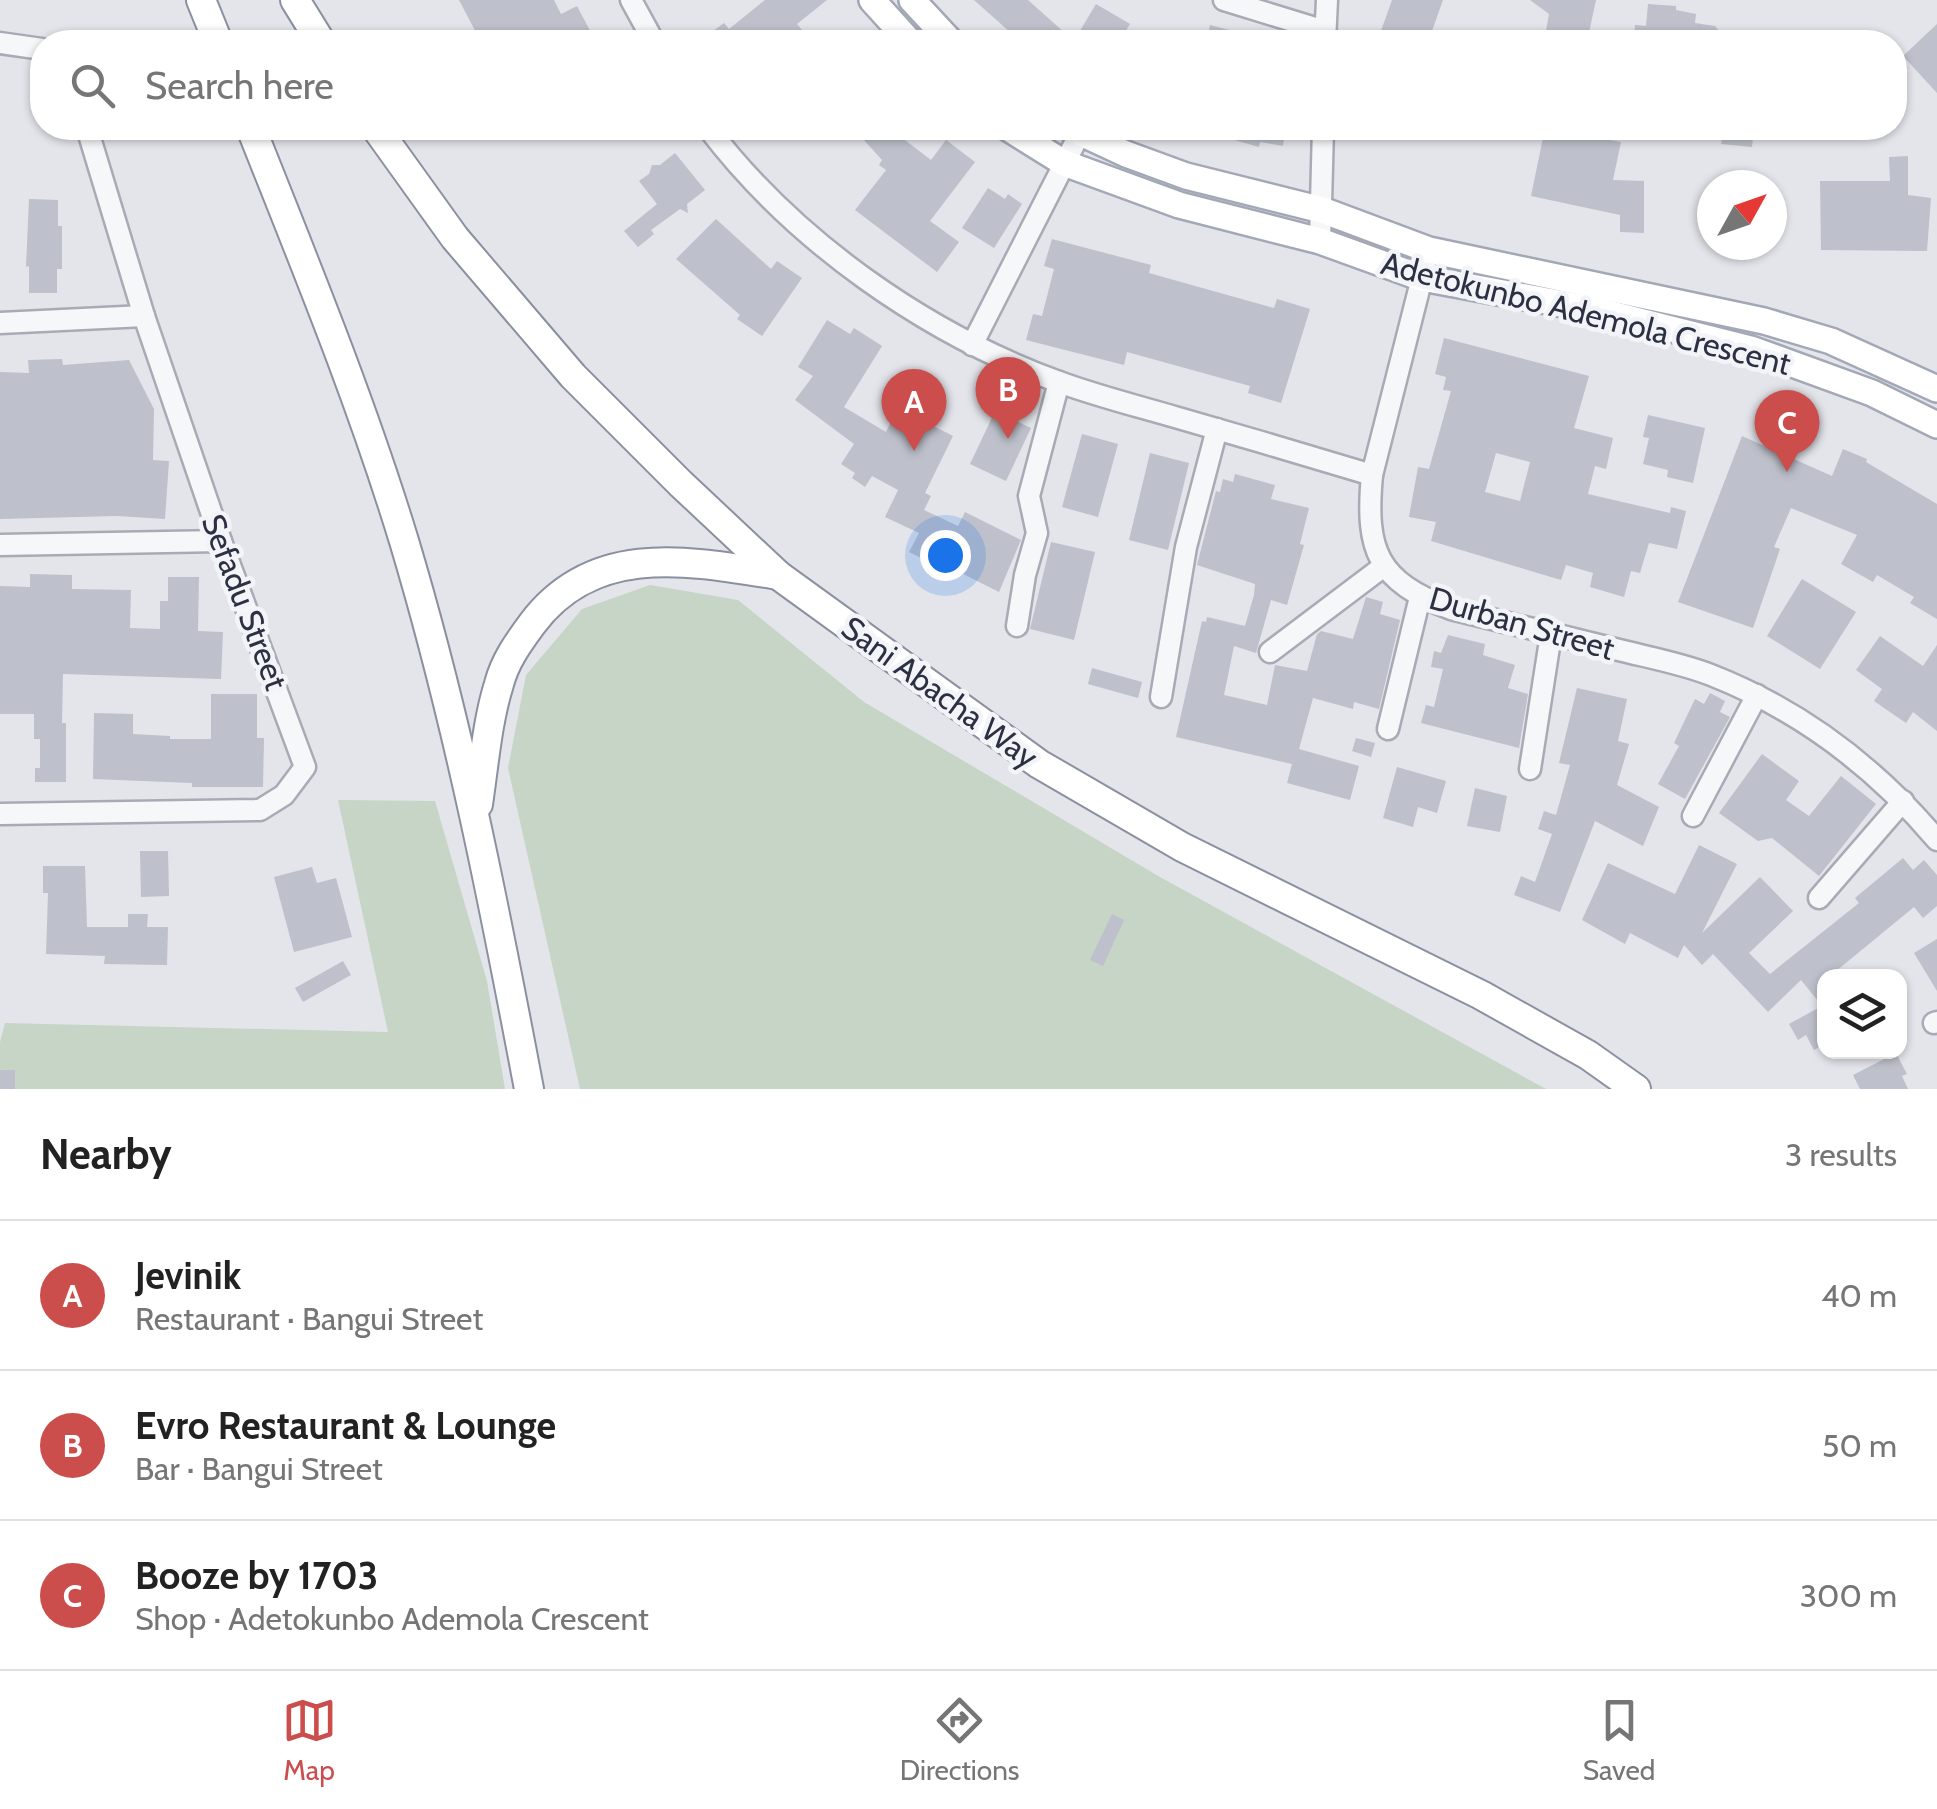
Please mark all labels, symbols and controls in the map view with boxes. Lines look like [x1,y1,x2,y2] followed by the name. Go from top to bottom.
[30,30,1907,140] search box
[65,58,120,113] icon: search
[145,62,334,109] text: Search here
[1697,170,1787,260] north arrow
[1377,243,1795,383] street label: Adetokunbo Ademola Crescent
[976,356,1040,439] pin: B
[882,368,946,451] pin: A
[1754,390,1820,472] pin: C
[194,509,296,695] street label: Sefadu Street
[920,530,971,581] your location
[1425,578,1619,668] street label: Durban Street
[834,608,1046,776] street label: Sani Abacha Way
[1817,969,1907,1059] map controls
[1817,969,1907,1059] button: layers
[40,1128,172,1180] text: Nearby
[1785,1135,1897,1174] text: 3 results
[135,1252,241,1299] text: Jevinik
[62,1276,83,1315] text: A
[1821,1276,1897,1315] text: 40 m
[135,1299,483,1338] text: Restaurant · Bangui Street
[135,1402,556,1449] text: Evro Restaurant & Lounge
[62,1426,83,1465] text: B
[1822,1426,1897,1465] text: 50 m
[135,1449,383,1488] text: Bar · Bangui Street
[135,1552,378,1599] text: Booze by 1703
[63,1576,82,1615] text: C
[1800,1576,1897,1615] text: 300 m
[135,1599,649,1638] text: Shop · Adetokunbo Ademola Crescent
[282,1693,337,1787] tab: Map
[900,1693,1019,1787] tab: Directions
[1583,1693,1655,1787] tab: Saved

